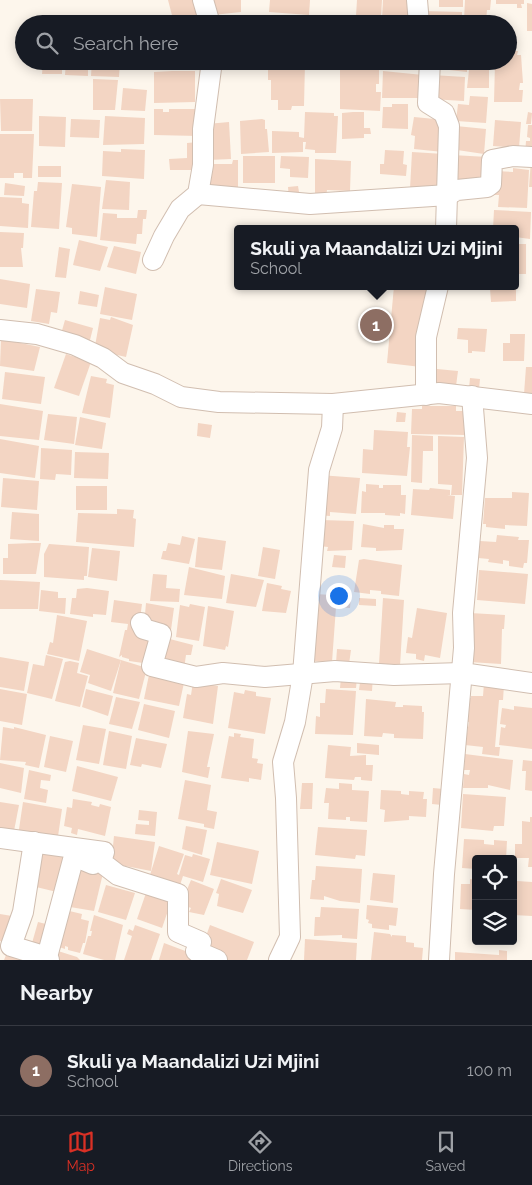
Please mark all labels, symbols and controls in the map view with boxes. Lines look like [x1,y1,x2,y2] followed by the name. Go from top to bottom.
[15,15,517,70] search box
[33,29,61,57] icon: search
[73,32,179,54] text: Search here
[234,225,519,290] popup
[250,237,503,259] text: Skuli ya Maandalizi Uzi Mjini
[250,259,302,278] text: School
[360,306,392,344] pin: 1
[326,583,352,609] your location
[472,855,517,945] map controls
[472,855,517,900] button: locate
[472,900,517,945] button: layers
[20,980,93,1005] text: Nearby
[67,1050,319,1072] text: Skuli ya Maandalizi Uzi Mjini
[32,1061,40,1080] text: 1
[467,1061,512,1080] text: 100 m
[67,1072,118,1091] text: School
[66,1128,95,1174] tab: Map
[228,1128,293,1174] tab: Directions
[425,1128,466,1174] tab: Saved

